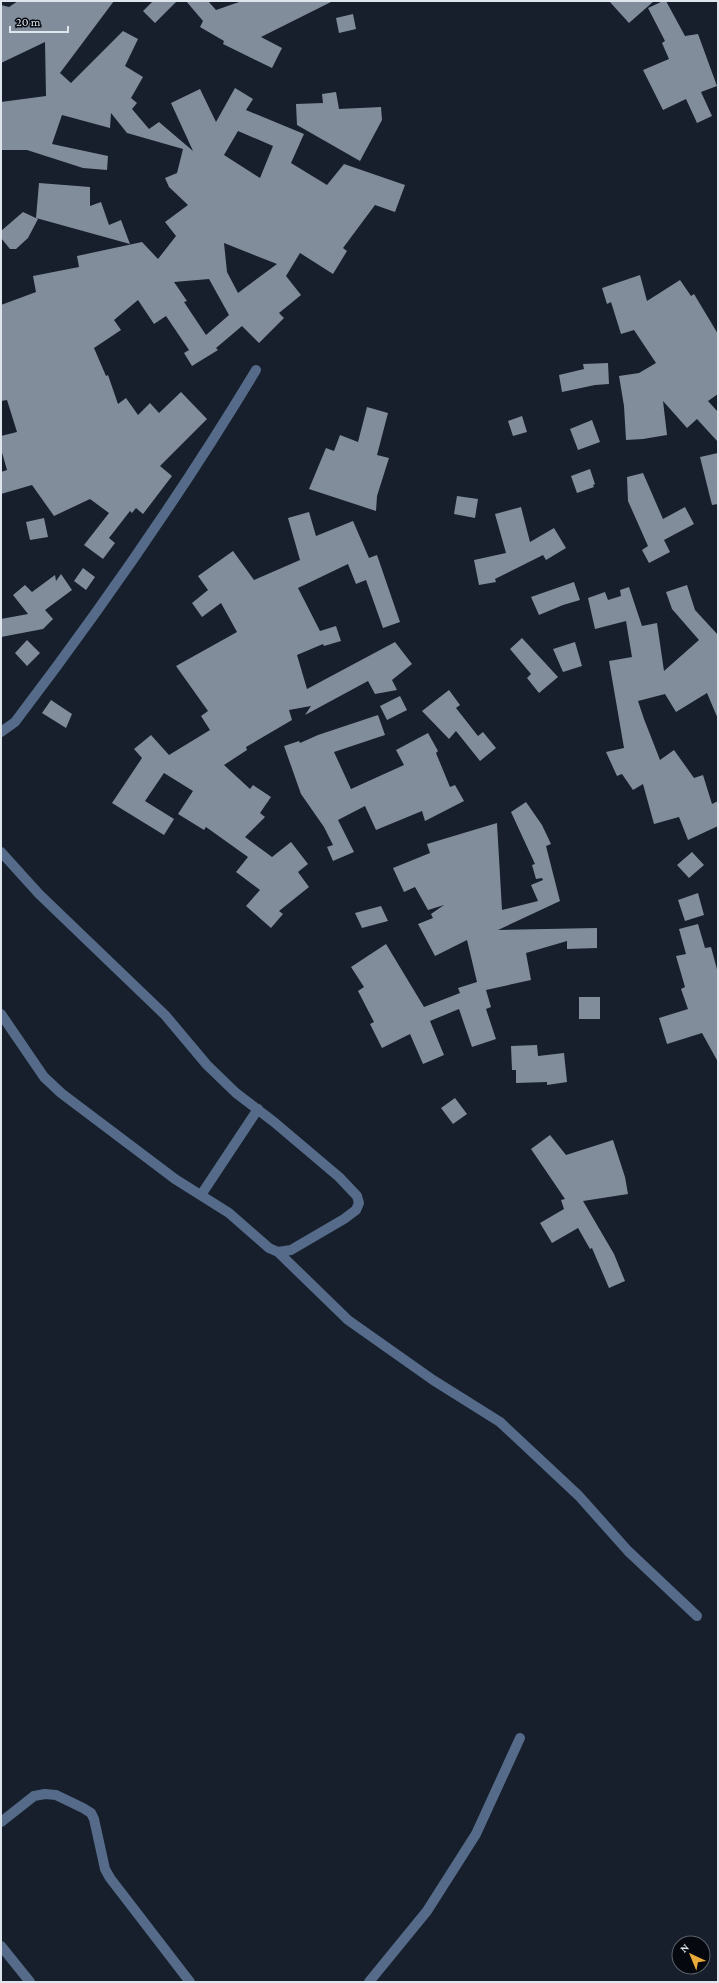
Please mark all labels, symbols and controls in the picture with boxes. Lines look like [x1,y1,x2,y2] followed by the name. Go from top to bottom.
[10,8,68,34] scale bar
[16,15,41,29] text: 20 m
[671,1935,711,1975] north arrow
[677,1941,691,1955] text: N

